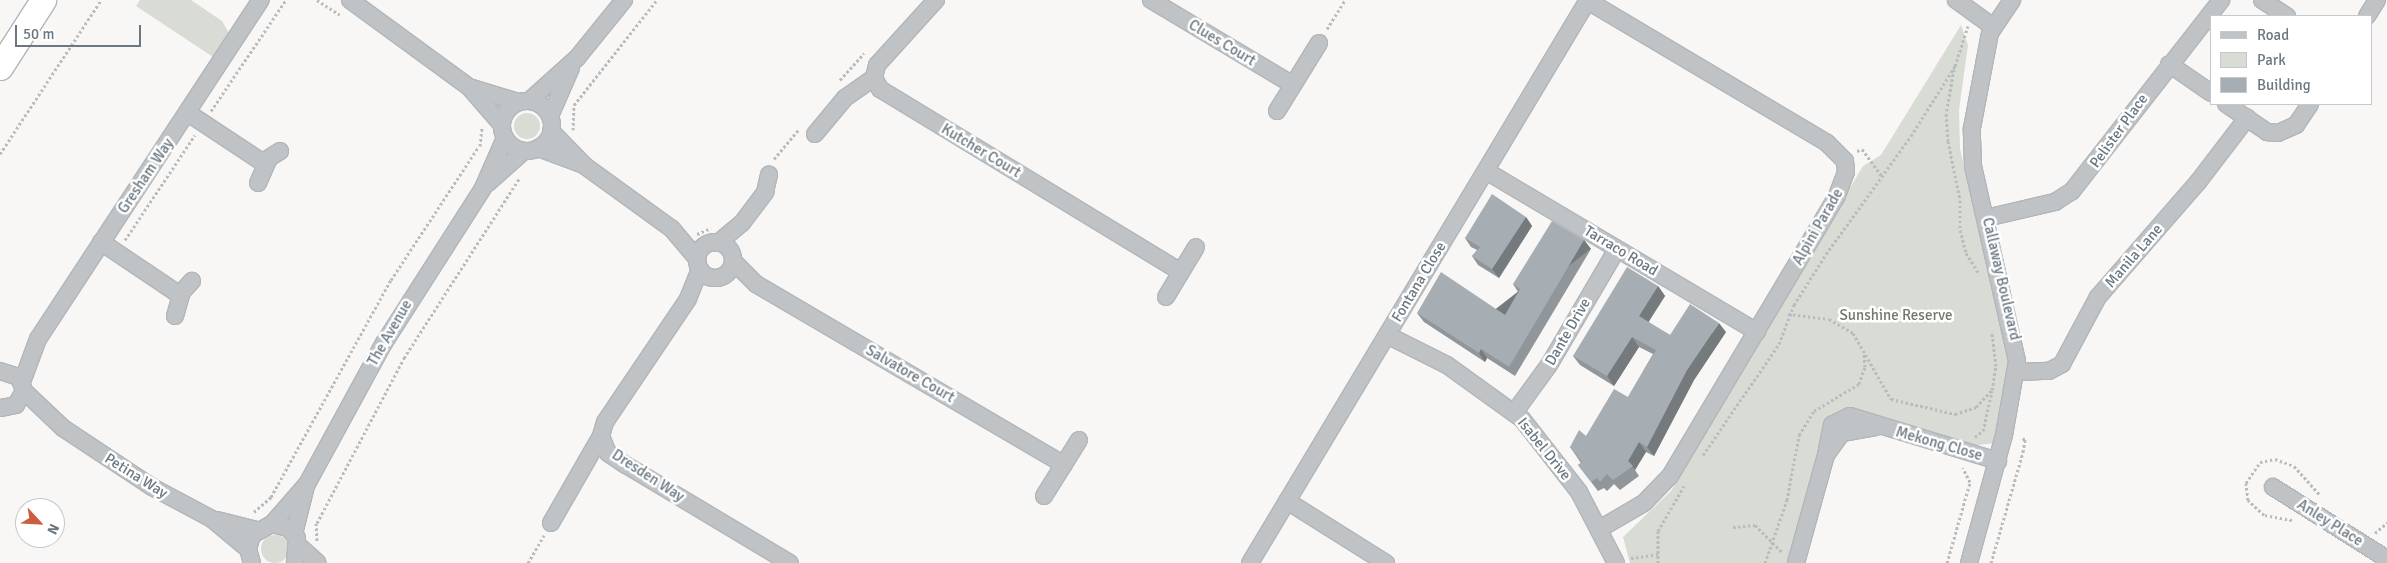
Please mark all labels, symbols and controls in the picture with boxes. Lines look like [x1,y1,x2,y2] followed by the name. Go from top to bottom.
[18,15,144,47] scale bar
[2210,15,2372,105] legend
[1185,16,1259,70] street label: Clues Court
[23,25,54,43] text: 50 m
[2257,26,2289,44] text: Road
[2257,51,2286,69] text: Park
[2257,76,2311,94] text: Building
[2086,91,2152,171] street label: Pelister Place
[938,120,1024,182] street label: Kutcher Court
[114,135,178,217] street label: Gresham Way
[1789,186,1847,268] street label: Alpini Parade
[1978,216,2024,342] street label: Callaway Boulevard
[2102,221,2166,291] street label: Manila Lane
[1581,222,1661,280] street label: Tarraco Road
[1388,239,1450,325] street label: Fontana Close
[1541,295,1595,369] street label: Dante Drive
[364,297,416,369] street label: The Avenue
[1840,307,1952,325] park label: Sunshine Reserve
[862,341,958,407] street label: Salvatore Court
[1513,414,1575,484] street label: Isabel Drive
[1894,423,1984,465] street label: Mekong Close
[608,446,688,506] street label: Dresden Way
[101,450,171,502] street label: Petina Way
[2294,496,2366,550] street label: Anley Place
[15,498,65,548] north arrow
[43,521,63,537] text: N

